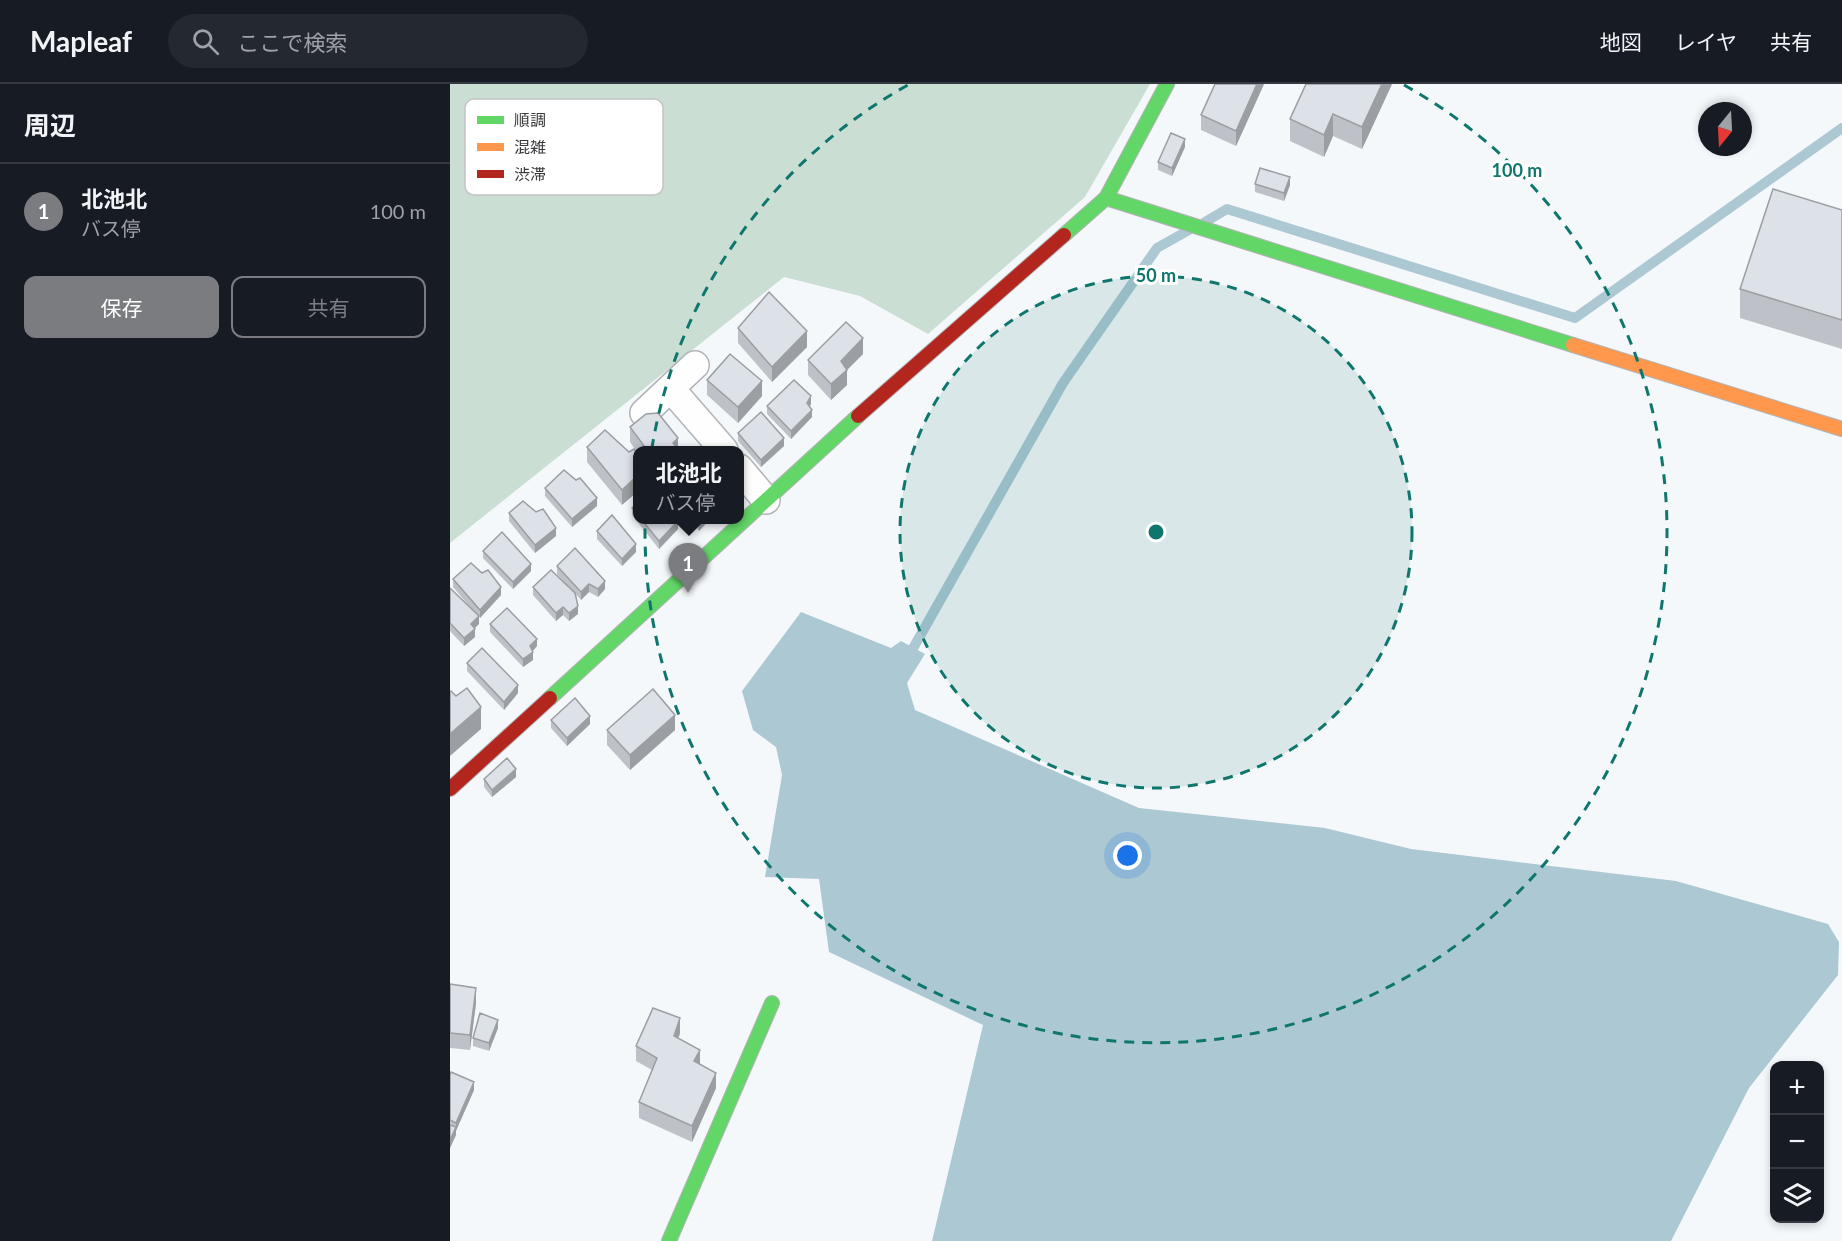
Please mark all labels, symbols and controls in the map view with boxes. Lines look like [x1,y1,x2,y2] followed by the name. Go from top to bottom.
[168,14,588,68] search box
[30,24,132,58] text: Mapleaf
[189,25,222,58] icon: search
[237,29,347,56] text: ここで検索
[1600,29,1642,54] text: 地図
[1675,29,1737,54] text: レイヤ
[1770,29,1812,54] text: 共有
[465,99,663,195] legend
[1698,102,1752,156] north arrow
[24,109,76,141] text: 周辺
[514,110,546,129] text: 順調
[514,137,546,156] text: 混雑
[1492,159,1542,181] text: 100 m
[514,164,546,183] text: 渋滞
[81,185,147,212] text: 北池北
[38,199,49,223] text: 1
[370,199,426,223] text: 100 m
[81,216,141,240] text: バス停
[1136,264,1176,286] text: 50 m
[24,276,219,338] button: 保存
[231,276,426,338] button: 共有
[633,446,744,524] popup
[655,459,722,486] text: 北池北
[655,490,715,514] text: バス停
[1146,522,1166,542] centre of rings
[668,544,708,593] pin: 1
[1113,841,1142,870] your location
[1770,1061,1824,1223] map controls
[1770,1061,1824,1115] button: +
[1770,1115,1824,1169] button: −
[1770,1169,1824,1223] button: layers

